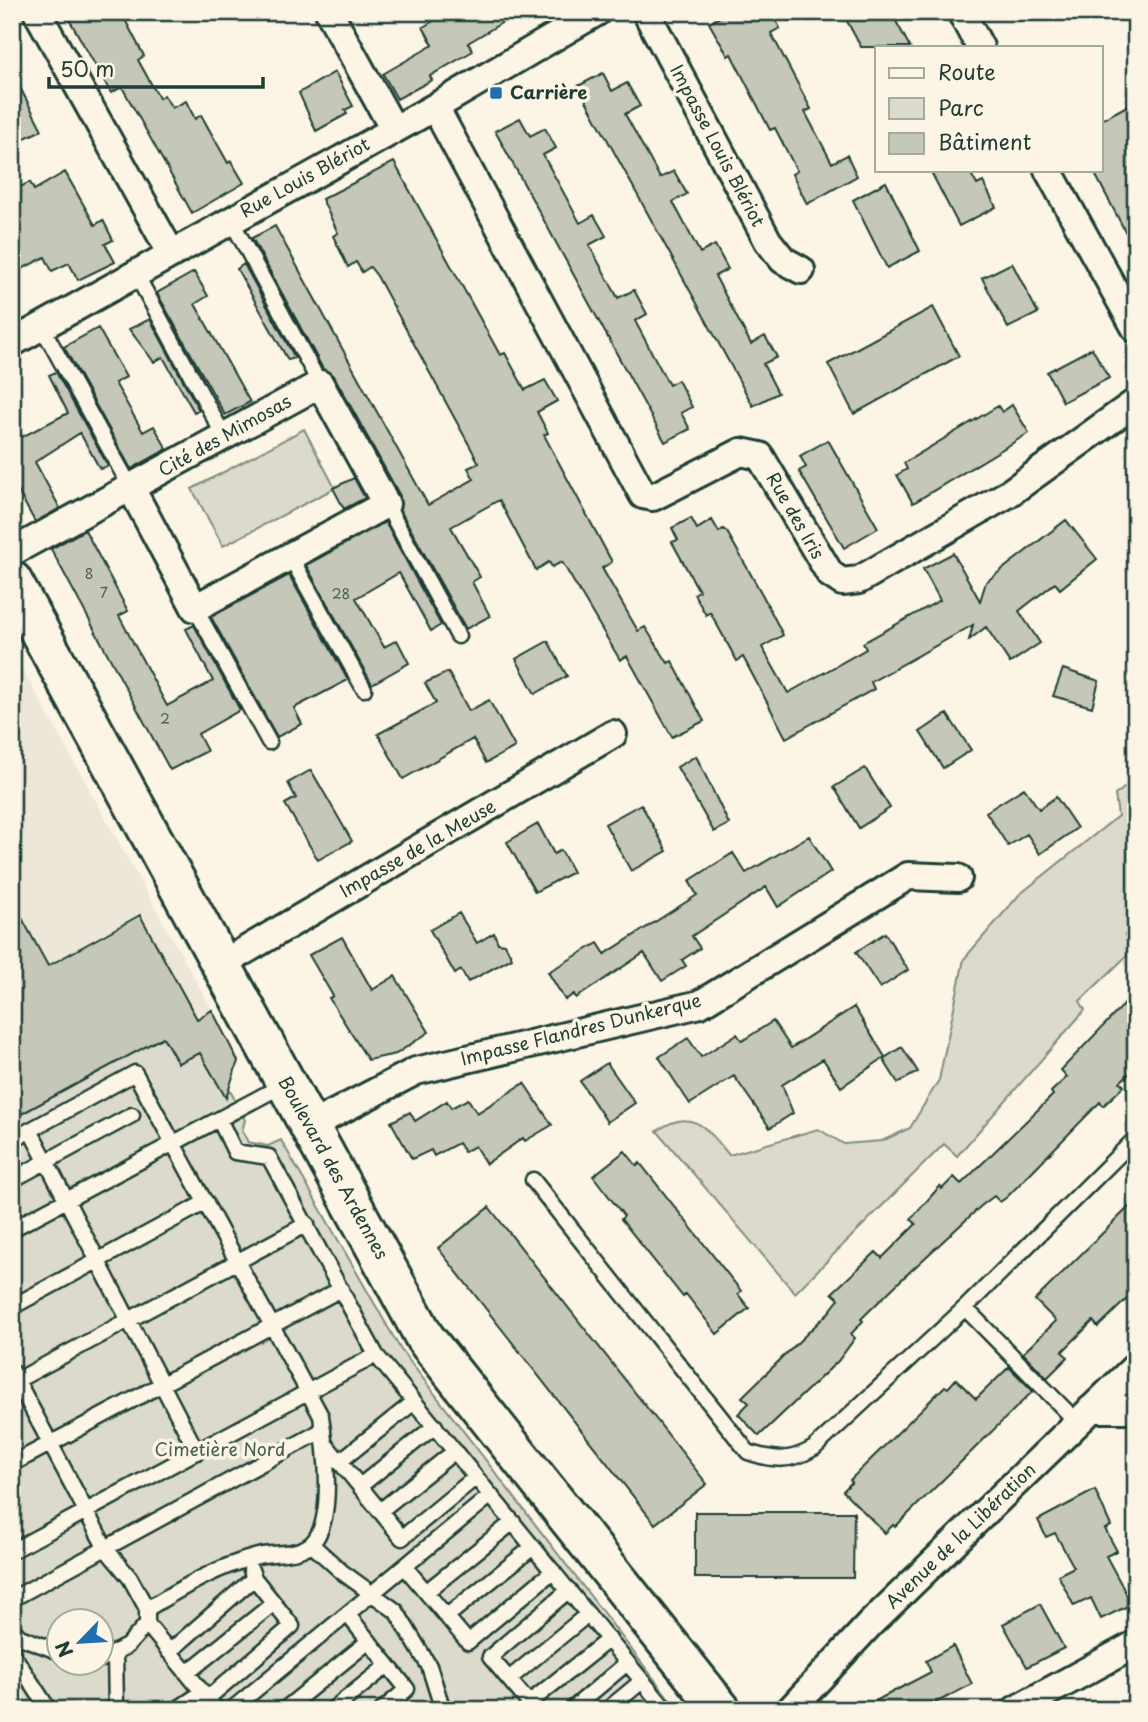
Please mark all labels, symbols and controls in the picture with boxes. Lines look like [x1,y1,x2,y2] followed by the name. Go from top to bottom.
[49,46,262,90] scale bar
[875,46,1102,172] legend
[60,52,114,84] text: 50 m
[938,55,996,87] text: Route
[664,59,773,231] street label: Impasse Louis Blériot
[510,78,588,105] place label: Carrière
[488,85,504,101] marker: Carrière
[938,91,984,123] text: Parc
[938,125,1031,157] text: Bâtiment
[235,130,374,224] street label: Rue Louis Blériot
[153,387,296,483] street label: Cité des Mimosas
[761,467,832,564] street label: Rue des Iris
[85,563,93,584] house number: 8
[100,582,108,603] house number: 7
[332,583,350,604] house number: 28
[160,708,170,729] house number: 2
[334,792,501,903] street label: Impasse de la Meuse
[458,986,704,1072] street label: Impasse Flandres Dunkerque
[273,1071,396,1264] street label: Boulevard des Ardennes
[155,1435,285,1462] park label: Cimetière Nord
[879,1456,1041,1614] street label: Avenue de la Libération
[46,1606,116,1676] north arrow
[48,1637,80,1662] text: N

